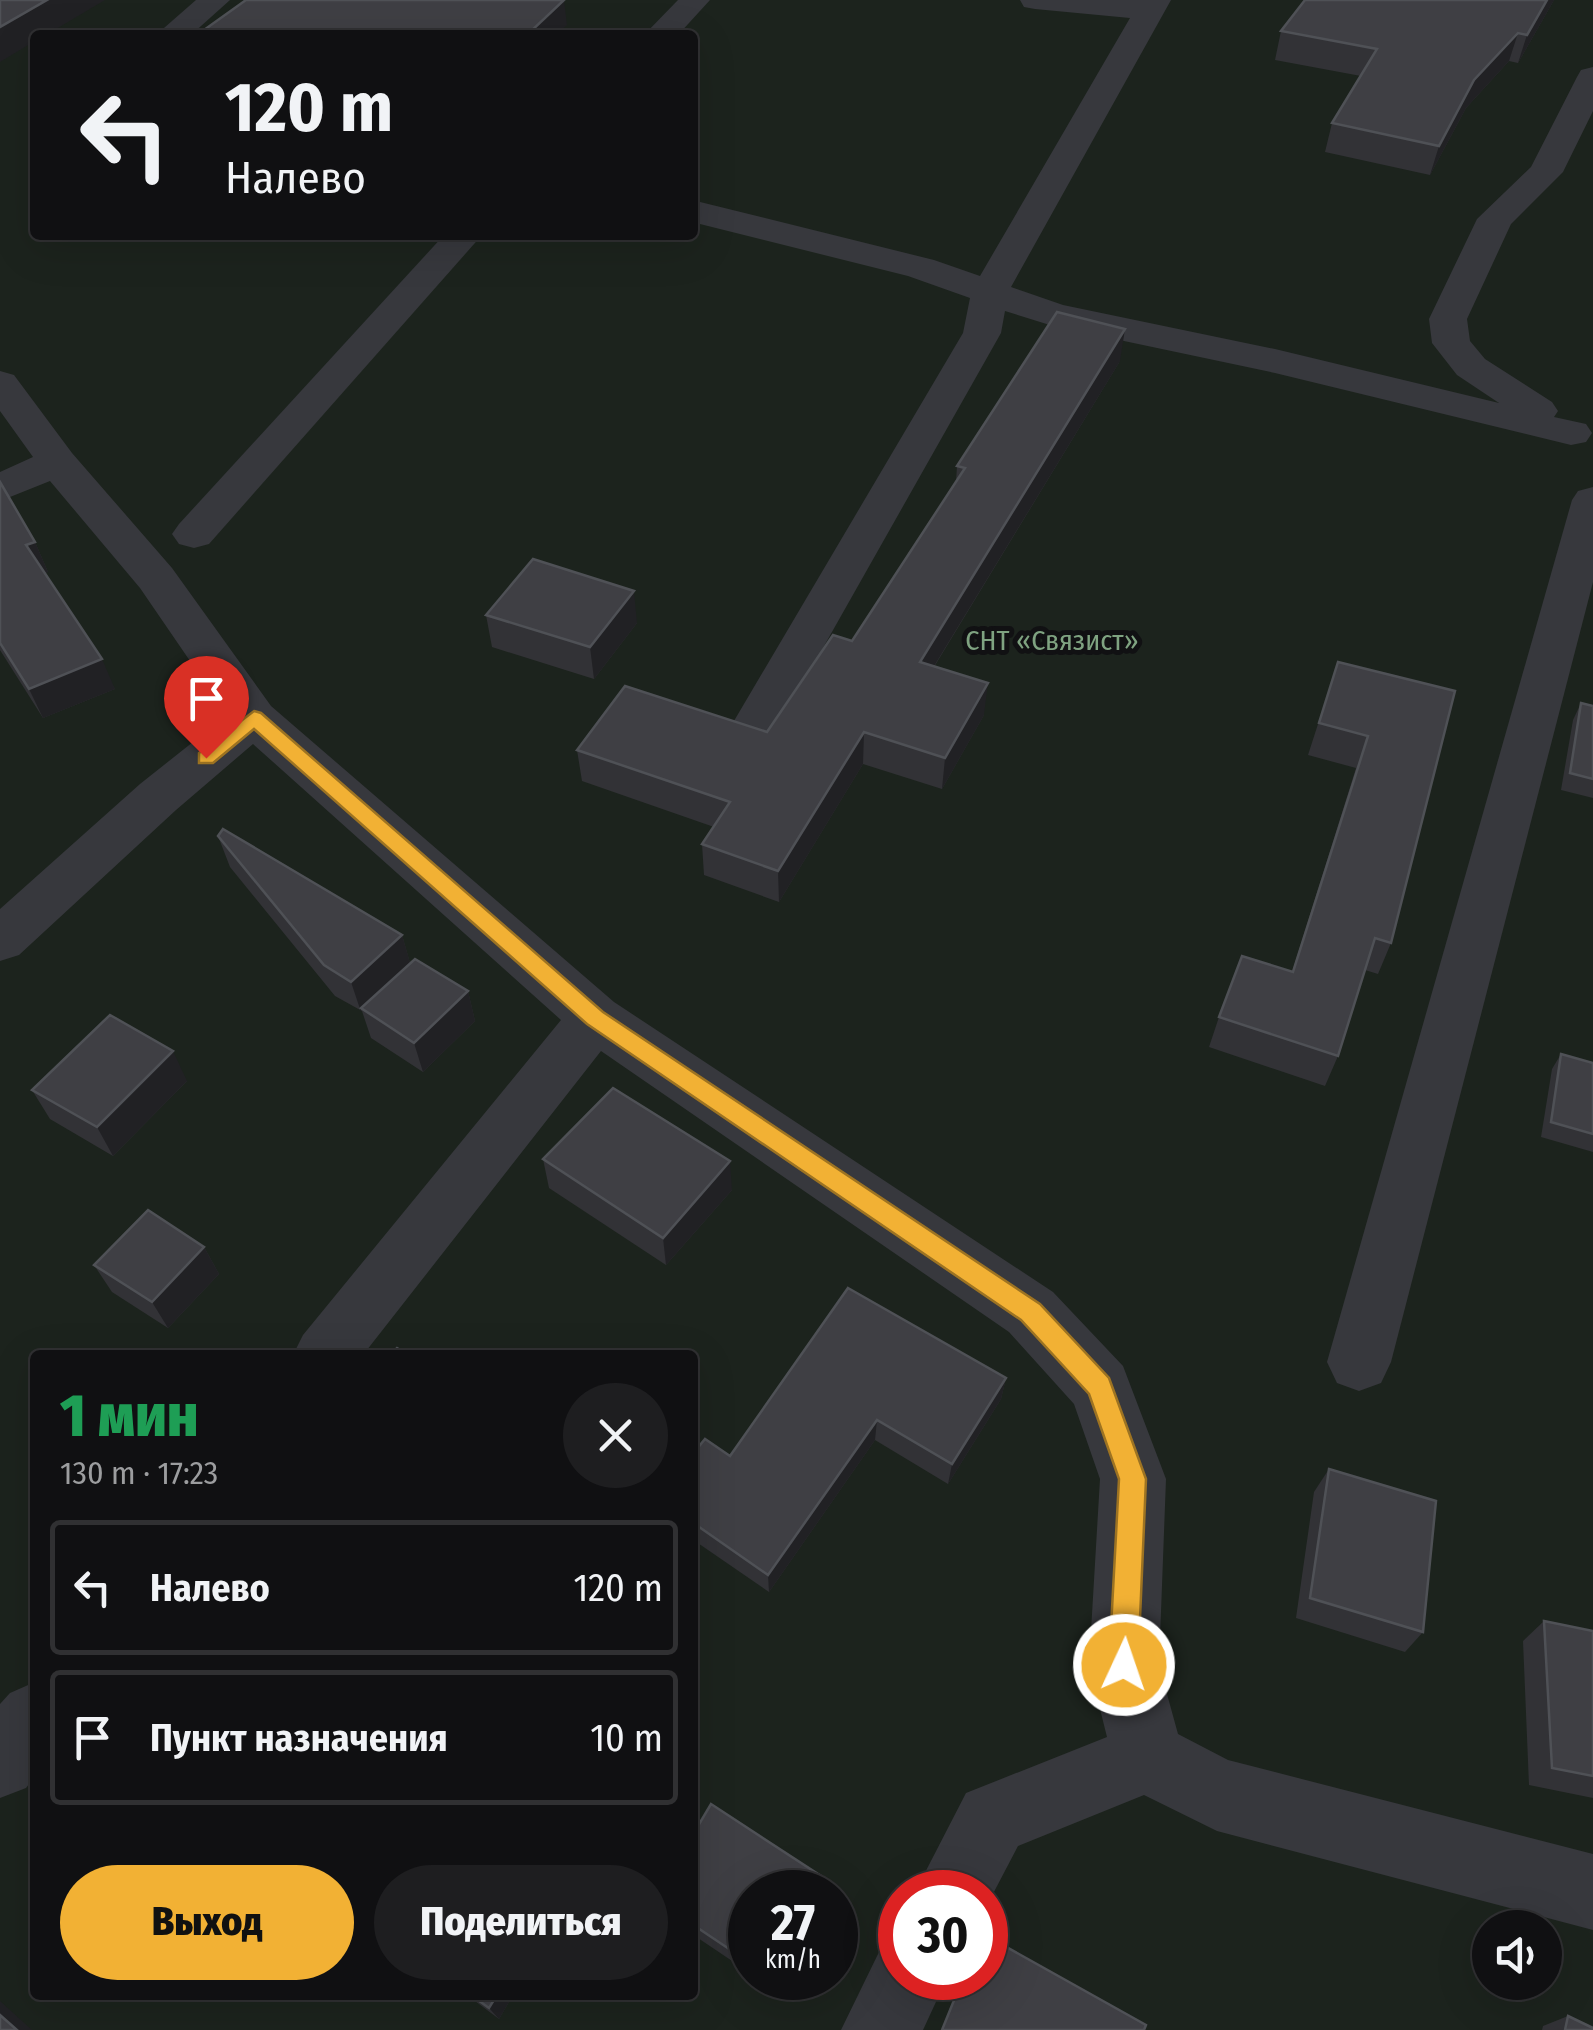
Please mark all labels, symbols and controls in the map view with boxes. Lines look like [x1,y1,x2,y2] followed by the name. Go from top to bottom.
[225,66,393,150] text: 120 m
[60,70,190,200] icon: left
[225,151,366,205] text: Налево
[965,624,1139,657] park label: СНТ «Связист»
[164,656,249,759] pin
[179,671,234,726] icon: arrive
[60,1380,199,1452] text: 1 мин
[563,1383,668,1488] button: close
[60,1454,218,1492] text: 130 m · 17:23
[65,1560,120,1615] icon: left
[150,1565,270,1611] text: Налево
[573,1565,663,1611] text: 120 m
[1072,1613,1176,1717] position arrow
[65,1710,120,1765] icon: arrive
[150,1715,448,1761] text: Пункт назначения
[590,1715,663,1761] text: 10 m
[60,1865,354,1980] button: Выход
[374,1865,668,1980] button: Поделиться
[878,1870,1008,2000] speed limit sign: 30
[771,1893,815,1953] text: 27
[1472,1910,1562,2000] map controls
[1472,1910,1562,2000] button: sound
[765,1945,821,1975] text: km/h

